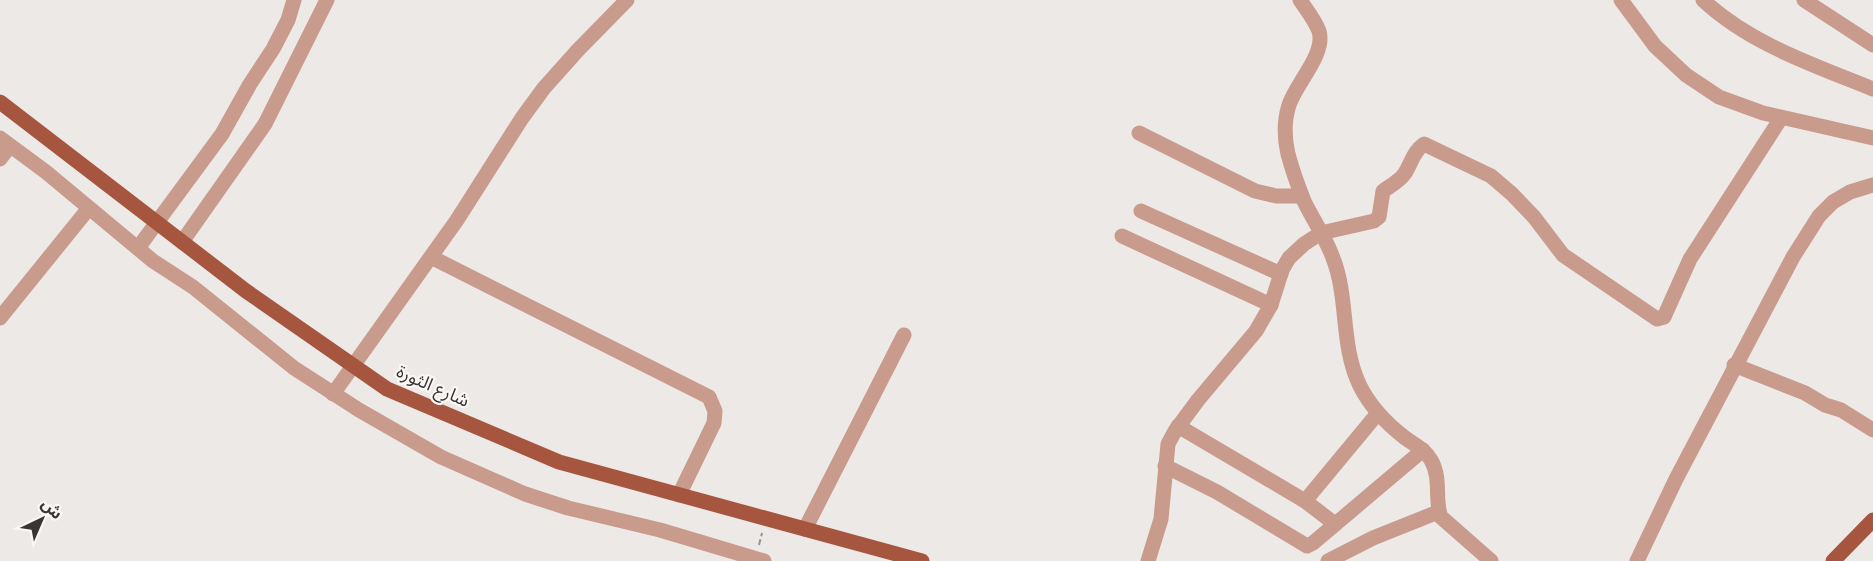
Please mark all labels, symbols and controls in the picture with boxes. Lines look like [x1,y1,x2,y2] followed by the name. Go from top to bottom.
[392,359,473,414] street label: شارع الثورة
[12,489,72,549] north arrow
[38,493,67,523] text: ش

